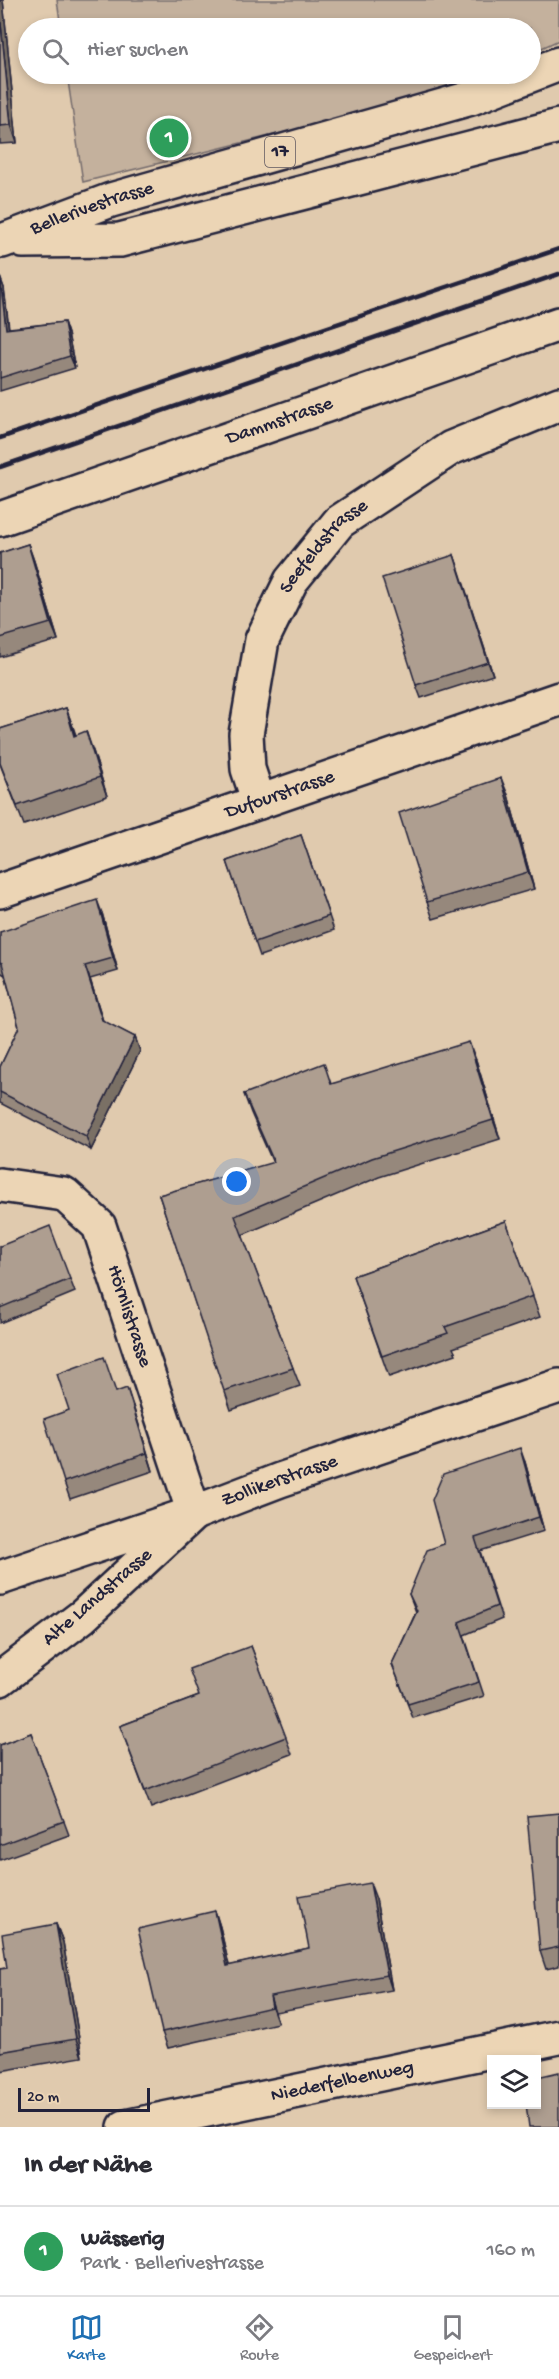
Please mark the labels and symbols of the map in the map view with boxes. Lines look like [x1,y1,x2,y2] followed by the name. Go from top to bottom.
[150,116,188,160] pin: 1
[265,137,295,167] road number: 17
[26,177,157,241] street label: Bellerivestrasse
[221,392,336,451] street label: Dammstrasse
[275,494,373,597] street label: Seefeldstrasse
[220,765,338,825] street label: Dufourstrasse
[222,1167,251,1196] your location
[101,1262,157,1371] street label: Hörnlistrasse
[218,1450,341,1513] street label: Zollikerstrasse
[38,1544,158,1652] street label: Alte Landstrasse
[269,2056,416,2108] street label: Niederfelbenweg
[18,2085,150,2112] scale bar

